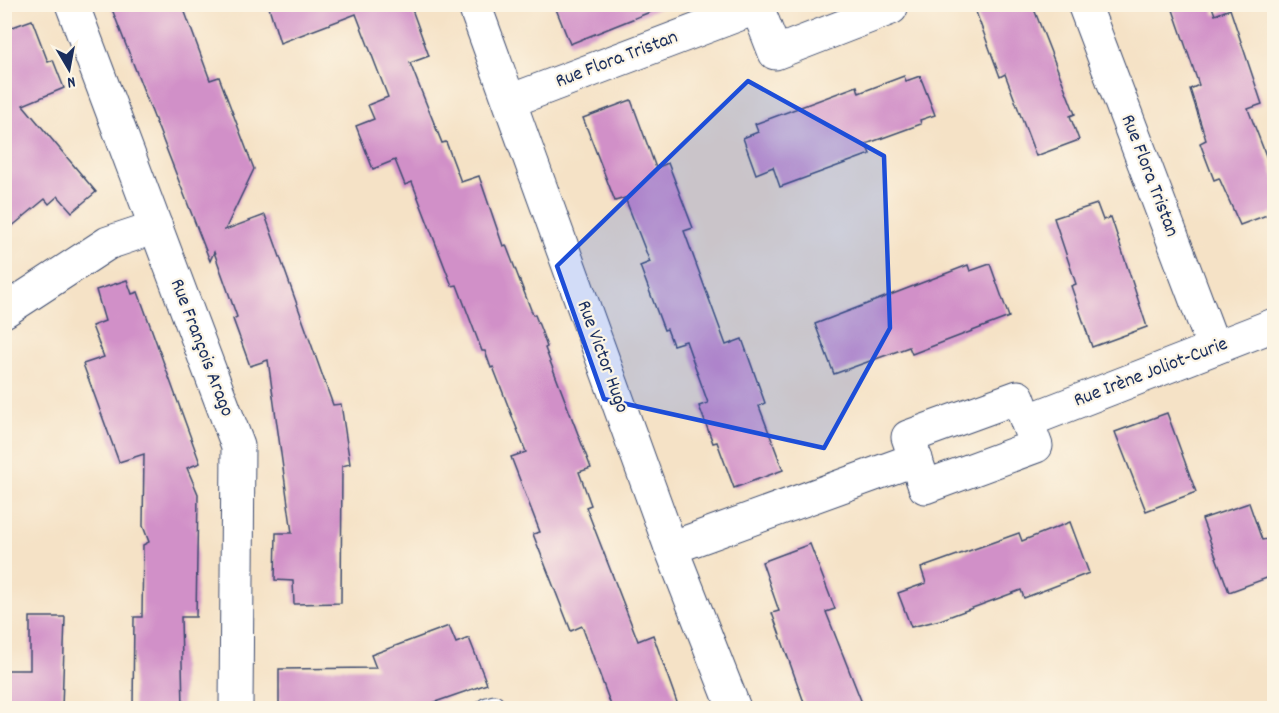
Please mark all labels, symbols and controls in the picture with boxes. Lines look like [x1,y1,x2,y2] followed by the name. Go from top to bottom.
[552,24,682,96] street label: Rue Flora Tristan
[39,39,99,99] north arrow
[65,69,77,93] text: N
[1113,111,1185,241] street label: Rue Flora Tristan
[162,275,240,421] street label: Rue François Arago
[569,297,635,417] street label: Rue Victor Hugo
[1070,331,1232,415] street label: Rue Irène Joliot-Curie

